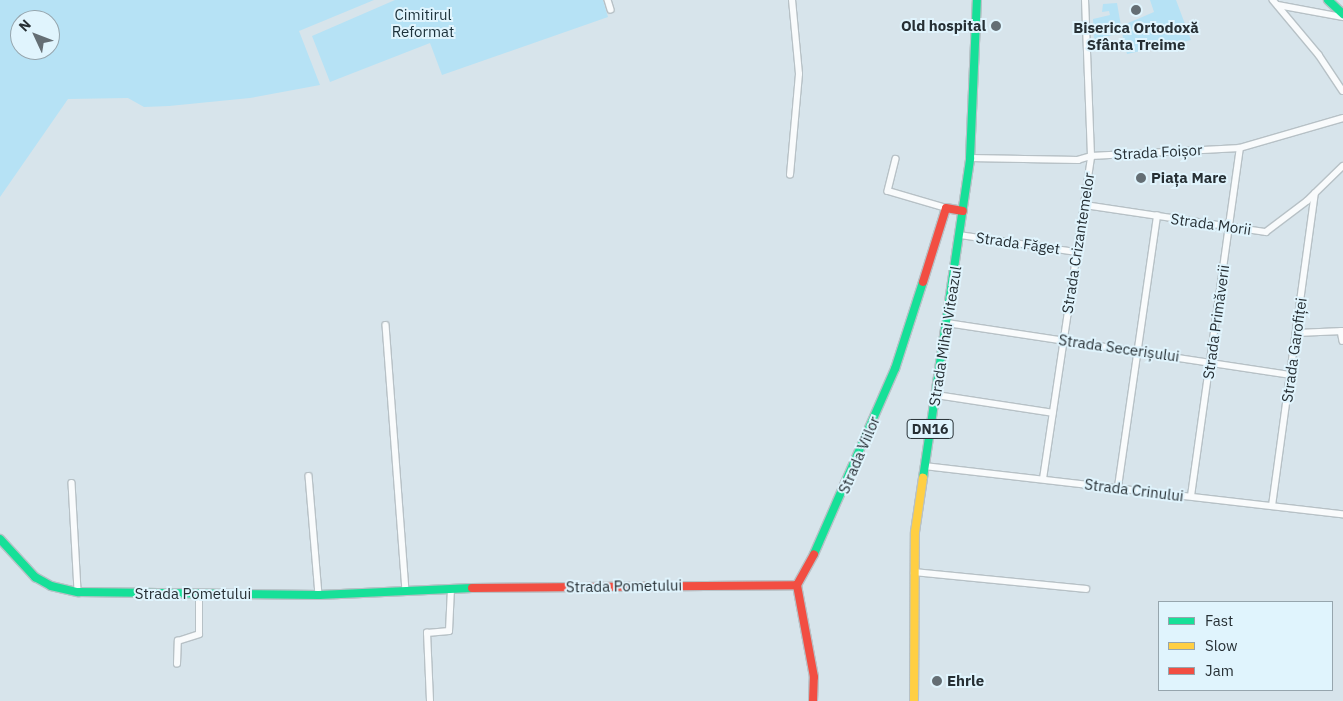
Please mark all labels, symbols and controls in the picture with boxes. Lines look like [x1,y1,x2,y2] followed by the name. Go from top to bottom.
[1130,4,1142,16] marker: Biserica Ortodoxă Sfânta Treime
[392,5,454,40] park label: Cimitirul Reformat
[10,10,60,60] north arrow
[15,16,35,35] text: N
[901,17,986,35] place label: Old hospital
[1073,18,1199,53] place label: Biserica Ortodoxă Sfânta Treime
[990,20,1002,32] marker: Old hospital
[1113,141,1203,163] street label: Strada Foișor
[1151,169,1227,187] place label: Piața Mare
[1058,171,1098,315] street label: Strada Crizantemelor
[1135,172,1147,184] marker: Piața Mare
[1170,209,1252,239] street label: Strada Morii
[975,228,1061,258] street label: Strada Făget
[1199,264,1233,380] street label: Strada Primăverii
[925,265,965,407] street label: Strada Mihai Viteazul
[1278,296,1310,404] street label: Strada Garofiței
[1057,331,1181,365] street label: Strada Secerișului
[835,414,883,496] street label: Strada Viilor
[906,418,954,440] road number: DN16
[1083,475,1185,505] street label: Strada Crinului
[566,576,682,596] street label: Strada Pometului
[135,585,251,603] street label: Strada Pometului
[1158,601,1333,691] legend
[1205,611,1233,630] text: Fast
[1205,636,1238,655] text: Slow
[1205,661,1234,680] text: Jam
[947,672,984,690] place label: Ehrle
[931,675,943,687] marker: Ehrle

